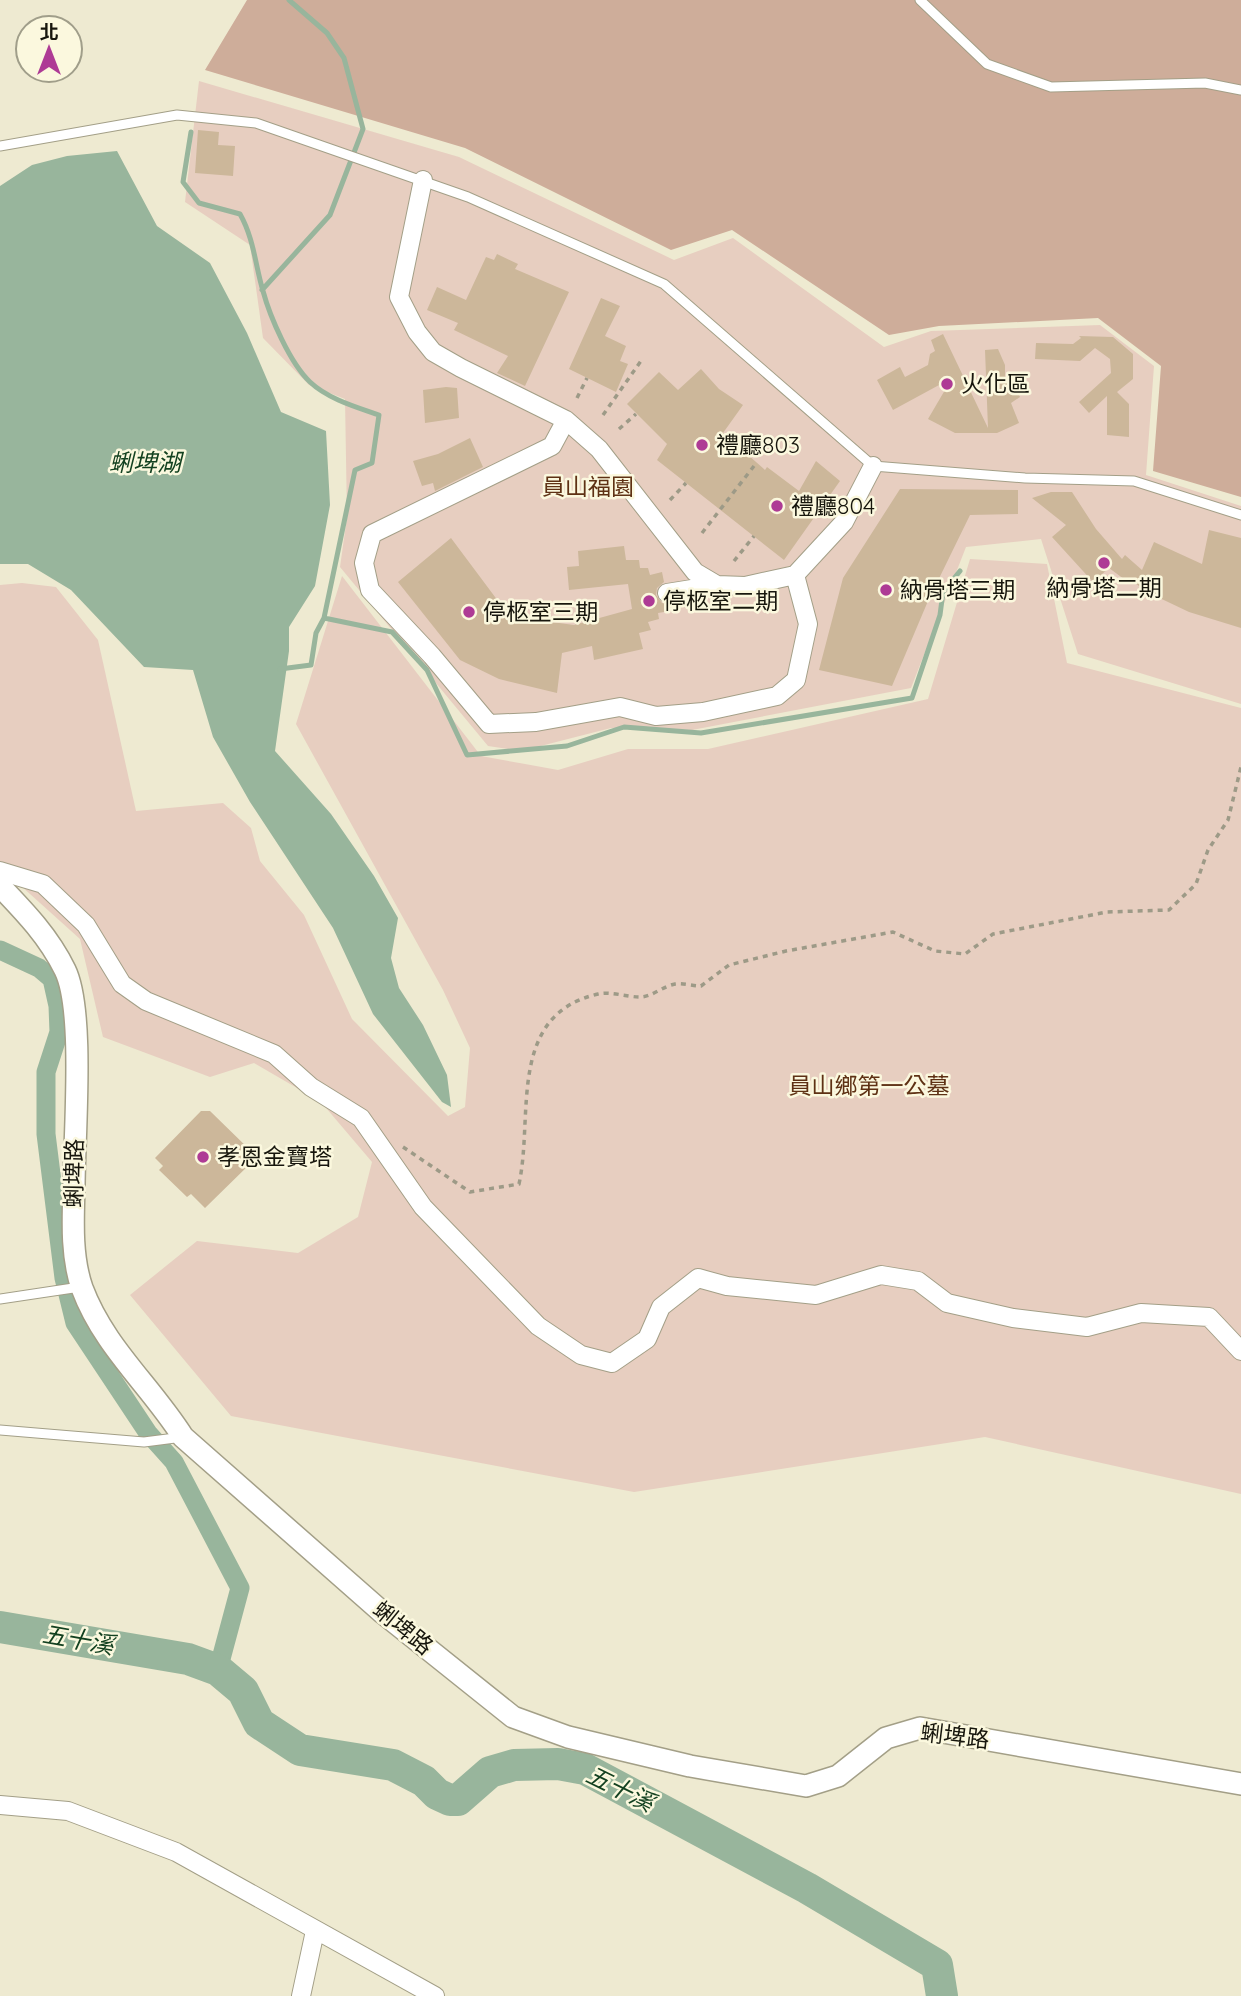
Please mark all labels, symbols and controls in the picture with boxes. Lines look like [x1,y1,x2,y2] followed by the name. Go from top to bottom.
[14,14,84,84] north arrow
[39,20,59,44] text: 北
[961,369,1030,398] place label: 火化區
[939,376,955,392] marker: 火化區
[716,430,800,459] place label: 禮廳803
[694,437,710,453] marker: 禮廳803
[109,447,185,477] water label: 蜊埤湖
[542,472,634,501] park label: 員山福園
[791,491,875,520] place label: 禮廳804
[769,498,785,514] marker: 禮廳804
[1096,555,1112,571] marker: 納骨塔二期
[1047,573,1162,602] place label: 納骨塔二期
[900,575,1015,604] place label: 納骨塔三期
[878,582,894,598] marker: 納骨塔三期
[663,586,778,615] place label: 停柩室二期
[641,593,657,609] marker: 停柩室二期
[483,597,598,626] place label: 停柩室三期
[461,604,477,620] marker: 停柩室三期
[789,1071,950,1100] park label: 員山鄉第一公墓
[58,1138,89,1208] street label: 蜊埤路
[217,1142,332,1171] place label: 孝恩金寶塔
[195,1149,211,1165] marker: 孝恩金寶塔
[367,1595,439,1661] street label: 蜊埤路
[40,1618,119,1661] water label: 五十溪
[919,1717,991,1754] street label: 蜊埤路
[582,1759,662,1819] water label: 五十溪

